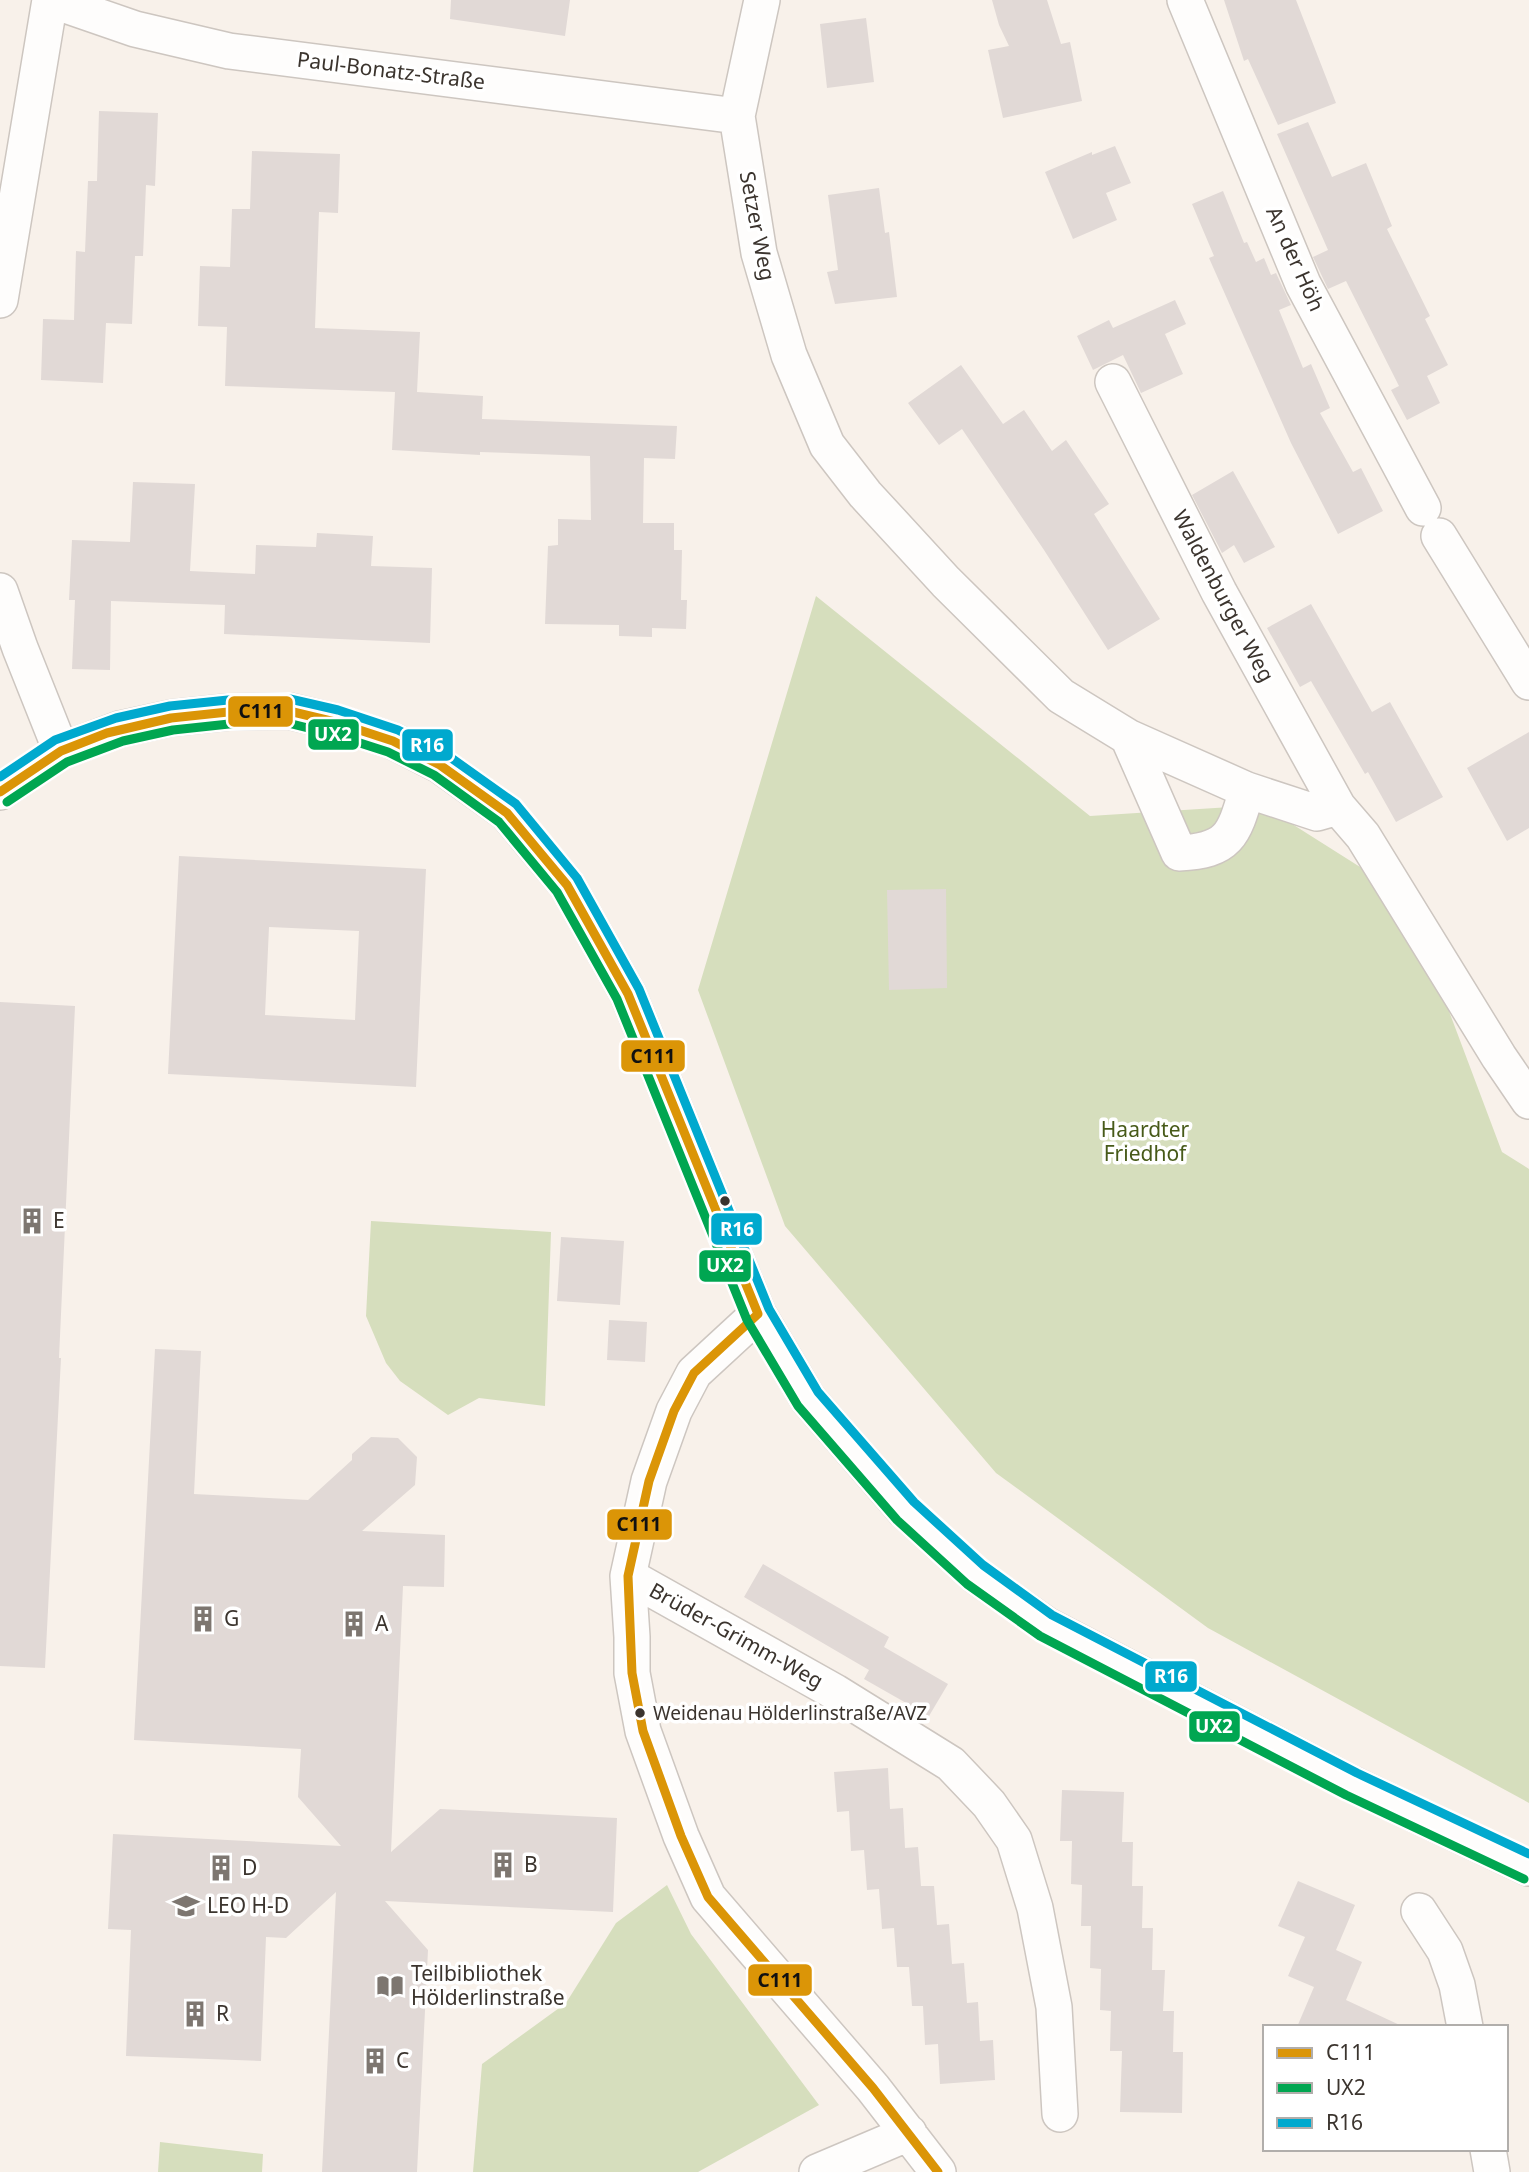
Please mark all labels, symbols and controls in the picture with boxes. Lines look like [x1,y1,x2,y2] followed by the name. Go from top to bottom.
[296,45,487,95] street label: Paul-Bonatz-Straße
[734,169,782,283] street label: Setzer Weg
[1260,202,1331,315] street label: An der Höh
[1167,505,1281,687] street label: Waldenburger Weg
[227,695,294,728] line badge: C111
[239,698,283,724] text: C111
[307,718,360,751] line badge: UX2
[314,721,352,747] text: UX2
[401,728,454,762] line badge: R16
[410,732,444,758] text: R16
[620,1039,686,1073] line badge: C111
[631,1043,675,1069] text: C111
[1101,1115,1190,1167] park label: Haardter Friedhof
[718,1194,732,1208] unlabelled marker
[17,1206,47,1236] building icon: E
[53,1206,65,1234] place label: E
[710,1212,763,1246] line badge: R16
[720,1216,754,1242] text: R16
[698,1249,752,1283] line badge: UX2
[706,1252,744,1278] text: UX2
[606,1508,673,1541] line badge: C111
[617,1511,661,1537] text: C111
[645,1576,828,1695] street label: Brüder-Grimm-Weg
[188,1604,218,1634] building icon: G
[224,1604,239,1632] place label: G
[339,1609,369,1639] building icon: A
[375,1609,389,1637] place label: A
[1144,1660,1198,1693] line badge: R16
[1154,1663,1188,1689] text: R16
[653,1700,927,1726] place label: Weidenau Hölderlinstraße/AVZ
[633,1706,647,1720] marker: Weidenau Hölderlinstraße/AVZ
[1188,1710,1241,1743] line badge: UX2
[1195,1713,1233,1739] text: UX2
[488,1850,518,1880] building icon: B
[524,1850,538,1878] place label: B
[206,1853,236,1883] building icon: D
[242,1853,257,1881] place label: D
[171,1891,201,1921] school or university icon: LEO H-D
[207,1891,289,1919] place label: LEO H-D
[411,1959,565,2011] place label: Teilbibliothek Hölderlinstraße
[747,1963,813,1997] line badge: C111
[758,1967,802,1993] text: C111
[375,1971,405,2001] library icon: Teilbibliothek Hölderlinstraße
[180,1999,210,2029] building icon: R
[216,1999,229,2027] place label: R
[1263,2025,1508,2151] legend
[1326,2038,1375,2066] text: C111
[360,2046,390,2076] building icon: C
[396,2046,409,2074] place label: C
[1326,2073,1366,2101] text: UX2
[1326,2108,1363,2136] text: R16

